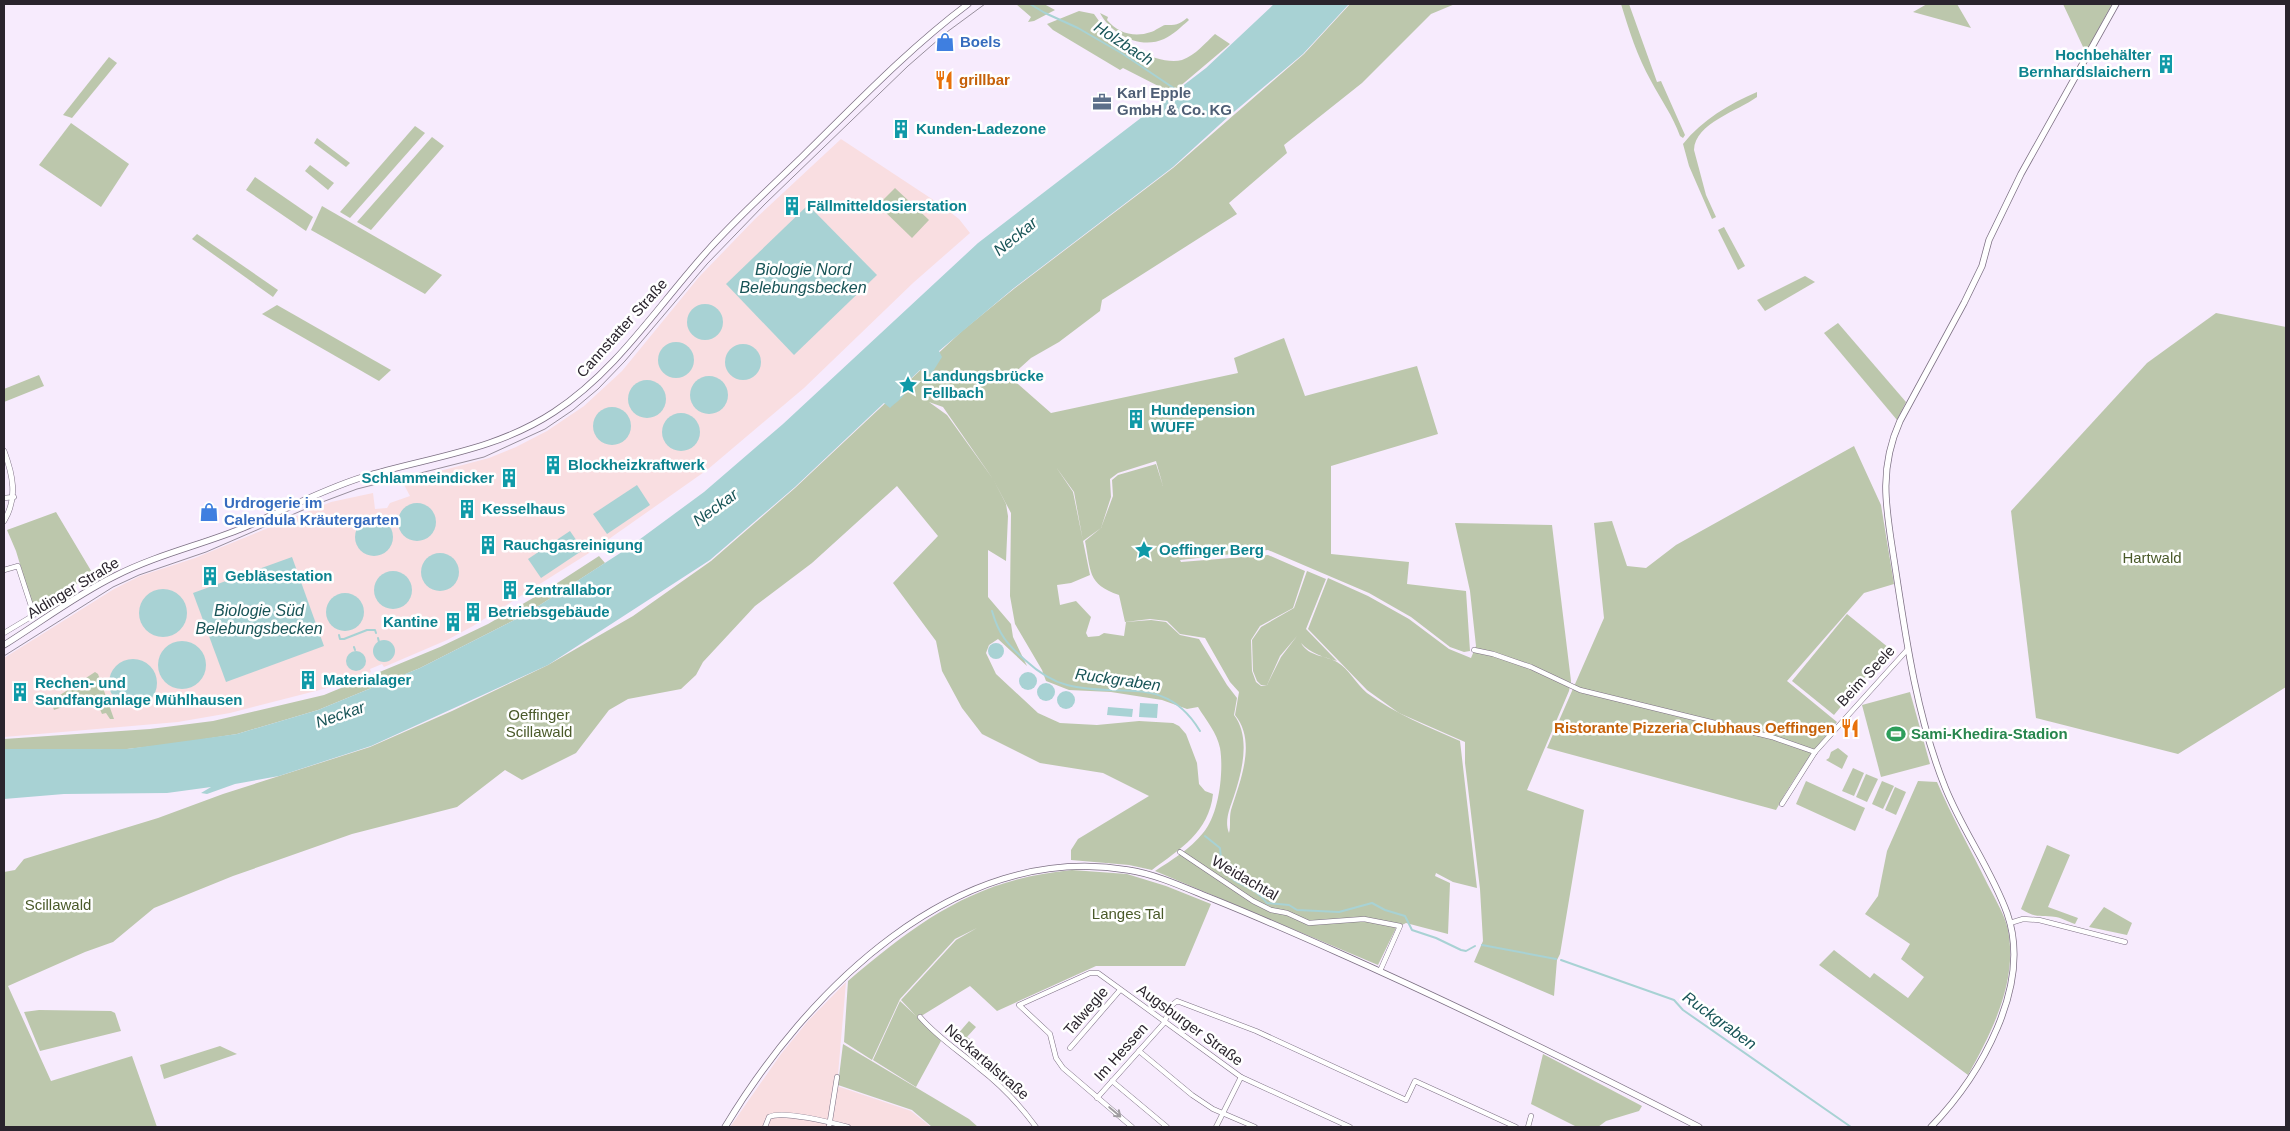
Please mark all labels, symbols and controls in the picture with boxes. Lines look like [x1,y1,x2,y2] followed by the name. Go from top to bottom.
[1091,18,1156,69] water label: Holzbach
[934,31,956,53] shop icon: Boels
[960,33,1001,50] place label: Boels
[2018,46,2151,80] place label: Hochbehälter Bernhardslaichern
[2155,53,2177,75] building icon: Hochbehälter Bernhardslaichern
[933,69,955,91] restaurant icon: grillbar
[959,71,1010,88] place label: grillbar
[1117,84,1232,118] place label: Karl Epple GmbH & Co. KG
[1091,91,1113,113] office icon: Karl Epple GmbH & Co. KG
[890,118,912,140] building icon: Kunden-Ladezone
[916,120,1046,137] place label: Kunden-Ladezone
[781,195,803,217] building icon: Fällmitteldosierstation
[807,197,967,214] place label: Fällmitteldosierstation
[990,213,1041,259] water label: Neckar
[739,261,867,296] water label: Biologie Nord Belebungsbecken
[573,275,670,380] street label: Cannstatter Straße
[923,367,1044,401] place label: Landungsbrücke Fellbach
[897,374,919,396] place icon: Landungsbrücke Fellbach
[1151,401,1255,435] place label: Hundepension WUFF
[1125,408,1147,430] building icon: Hundepension WUFF
[542,454,564,476] building icon: Blockheizkraftwerk
[568,456,705,473] place label: Blockheizkraftwerk
[498,467,520,489] building icon: Schlammeindicker
[361,469,494,486] place label: Schlammeindicker
[690,485,741,529] water label: Neckar
[224,494,399,528] place label: Urdrogerie im Calendula Kräutergarten
[456,498,478,520] building icon: Kesselhaus
[482,500,565,517] place label: Kesselhaus
[198,501,220,523] shop icon: Urdrogerie im Calendula Kräutergarten
[477,534,499,556] building icon: Rauchgasreinigung
[503,536,643,553] place label: Rauchgasreinigung
[1133,539,1155,561] place icon: Oeffinger Berg
[1159,541,1264,558] place label: Oeffinger Berg
[2122,549,2182,566] park label: Hartwald
[24,553,122,622] street label: Aldinger Straße
[199,565,221,587] building icon: Gebläsestation
[225,567,333,584] place label: Gebläsestation
[499,579,521,601] building icon: Zentrallabor
[525,581,612,598] place label: Zentrallabor
[462,601,484,623] building icon: Betriebsgebäude
[195,602,323,637] water label: Biologie Süd Belebungsbecken
[488,603,610,620] place label: Betriebsgebäude
[442,611,464,633] building icon: Kantine
[383,613,438,630] place label: Kantine
[1833,642,1898,710] street label: Beim Seele
[1074,665,1162,694] water label: Ruckgraben
[297,669,319,691] building icon: Materialager
[323,671,412,688] place label: Materialager
[35,674,243,708] place label: Rechen- und Sandfanganlage Mühlhausen
[9,681,31,703] building icon: Rechen- und Sandfanganlage Mühlhausen
[313,698,368,731] water label: Neckar
[506,706,572,740] park label: Oeffinger Scillawald
[1839,717,1861,739] restaurant icon: Ristorante Pizzeria Clubhaus Oeffingen
[1554,719,1835,736] place label: Ristorante Pizzeria Clubhaus Oeffingen
[1885,723,1907,745] sports icon: Sami-Khedira-Stadion
[1911,725,2068,742] place label: Sami-Khedira-Stadion
[1209,852,1282,903] street label: Weidachtal
[25,896,91,913] park label: Scillawald
[1092,905,1164,922] park label: Langes Tal
[1134,980,1247,1069] street label: Augsburger Straße
[1060,983,1111,1038] street label: Talwegle
[1680,988,1760,1053] water label: Ruckgraben
[1090,1019,1151,1084] street label: Im Hessen
[942,1020,1033,1103] street label: Neckartalstraße
[1108,1107,1121,1118] one-way arrow

